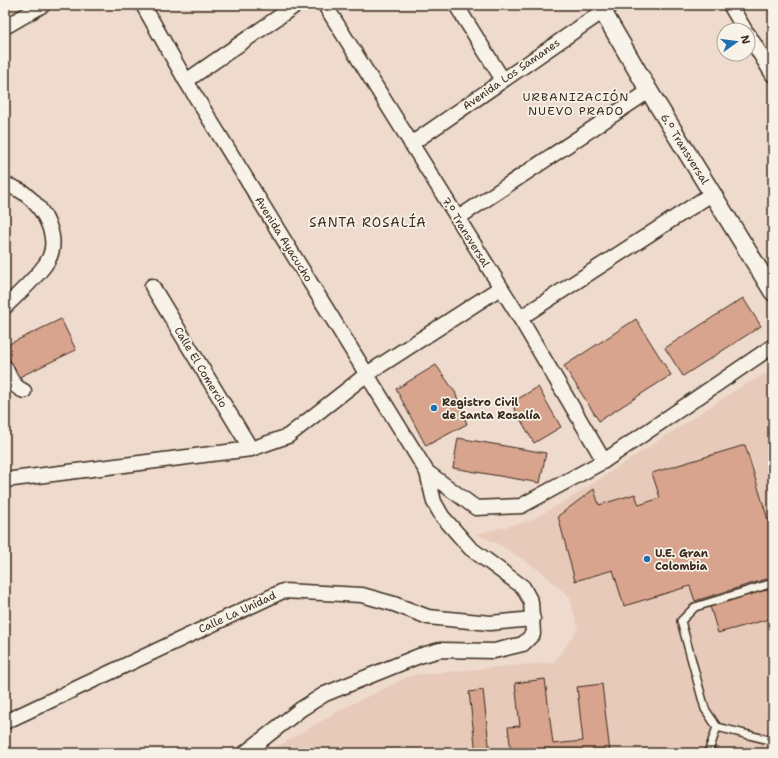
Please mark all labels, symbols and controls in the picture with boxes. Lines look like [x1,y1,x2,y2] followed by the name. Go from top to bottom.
[716,22,756,62] north arrow
[737,34,754,46] text: N
[460,35,563,114] street label: Avenida Los Samanes
[522,89,630,119] district label: URBANIZACIÓN NUEVO PRADO
[657,111,713,188] street label: 6.° Transversal
[251,194,316,285] street label: Avenida Ayacucho
[438,194,494,271] street label: 7.° Transversal
[309,213,427,231] district label: SANTA ROSALÍA
[171,324,231,411] street label: Calle El Comercio
[442,395,541,423] place label: Registro Civil de Santa Rosalía
[429,403,439,413] marker: Registro Civil de Santa Rosalía
[655,546,709,574] place label: U.E. Gran Colombia
[642,554,652,564] marker: U.E. Gran Colombia
[196,588,278,637] street label: Calle La Unidad

